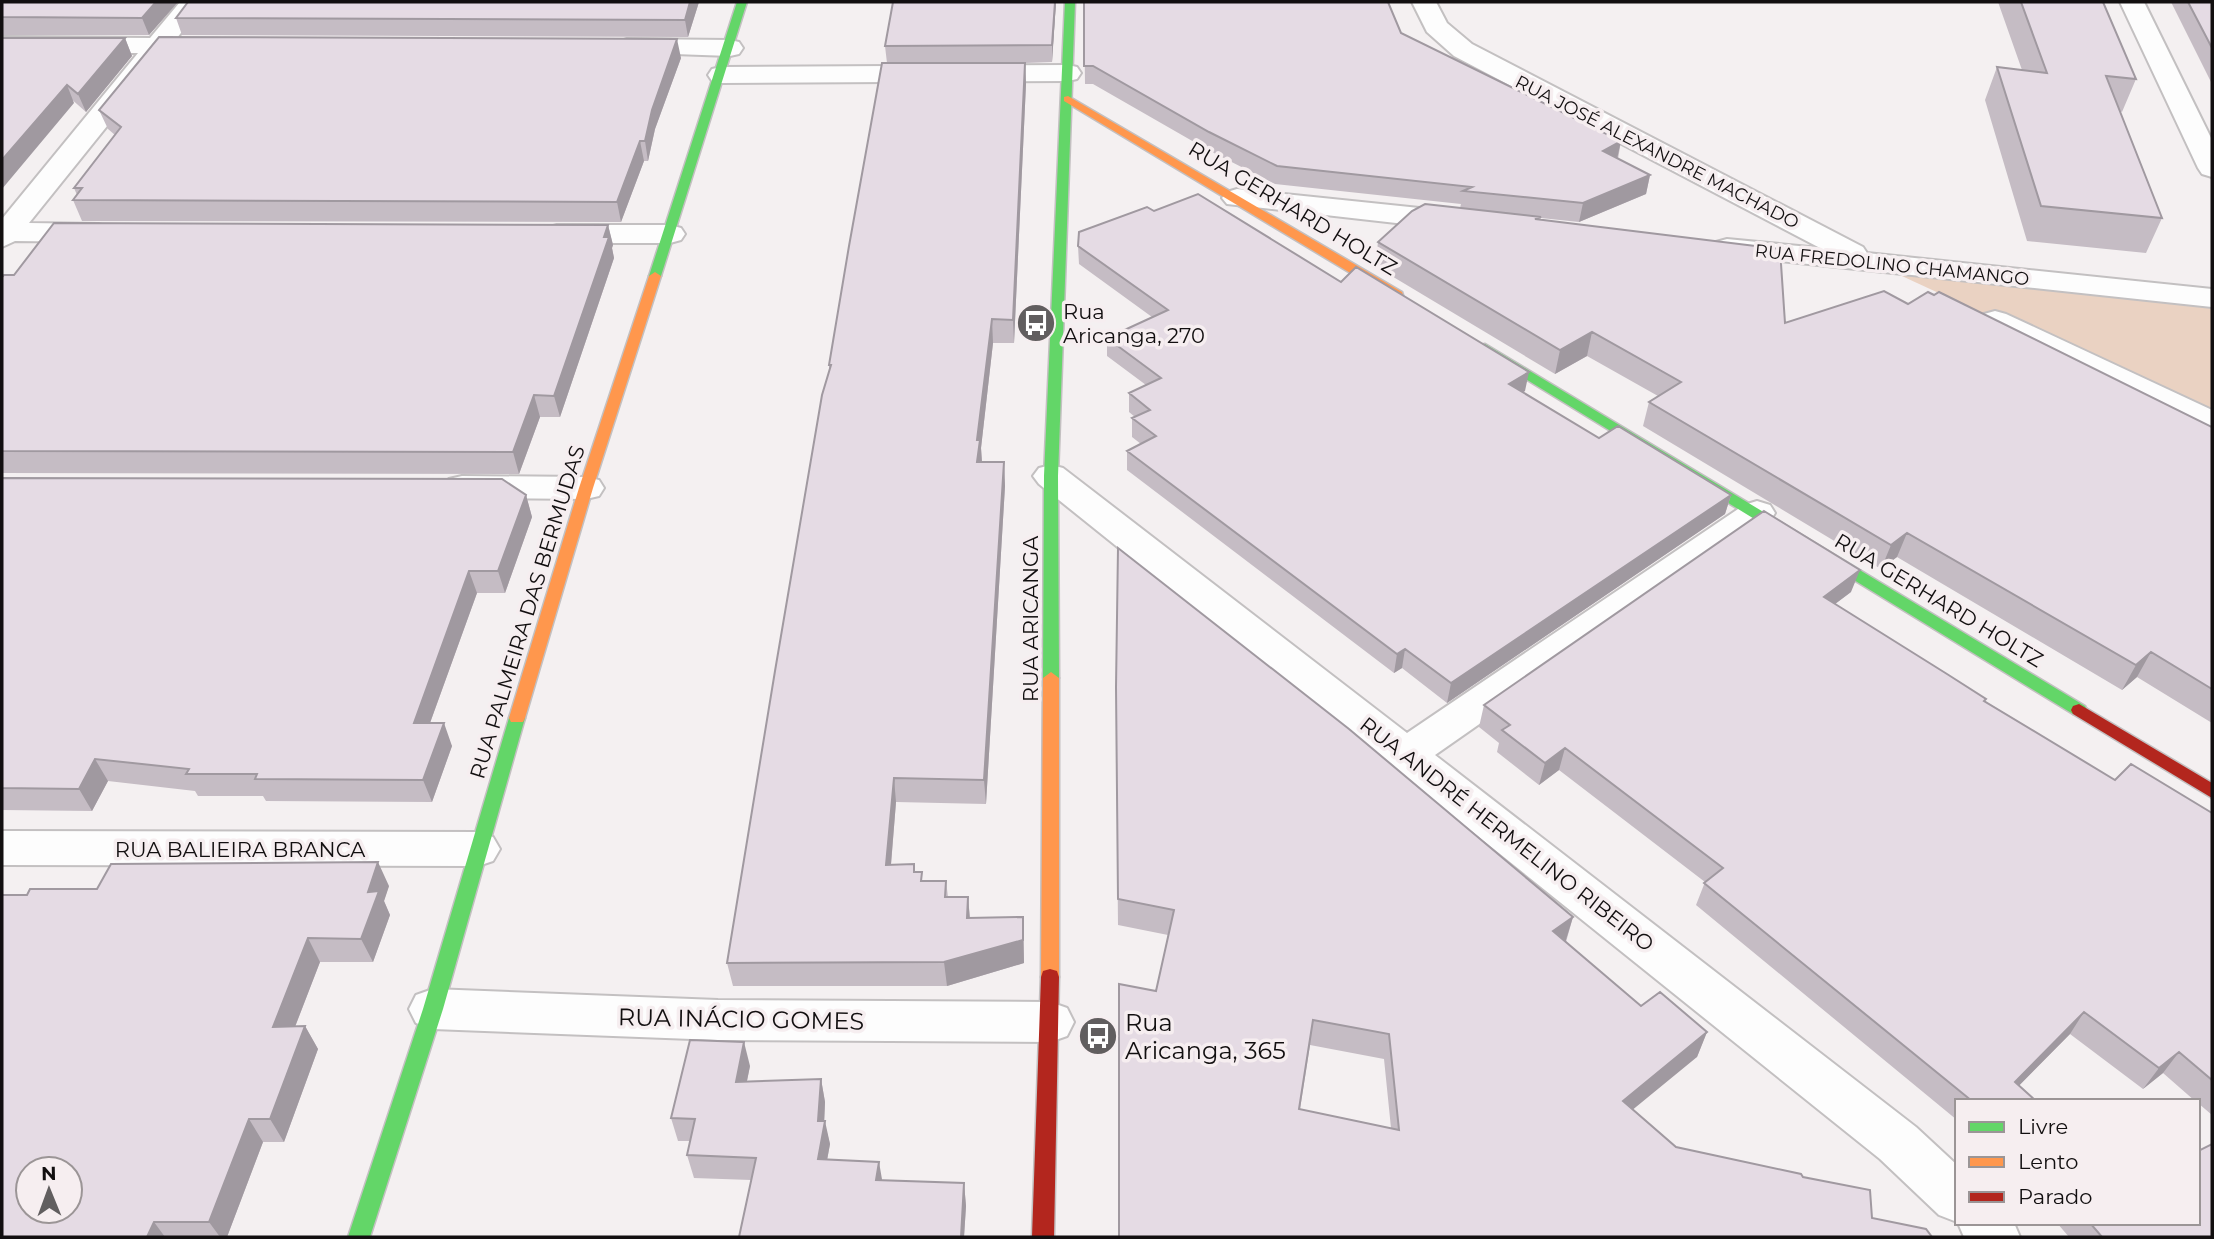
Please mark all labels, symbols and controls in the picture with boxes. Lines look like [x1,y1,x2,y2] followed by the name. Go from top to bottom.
[1511,71,1803,233] street label: RUA JOSÉ ALEXANDRE MACHADO
[1184,136,1402,280] street label: RUA GERHARD HOLTZ
[1754,240,2030,290] street label: RUA FREDOLINO CHAMANGO
[1063,299,1205,348] place label: Rua Aricanga, 270
[1015,302,1057,344] bus stop icon: Rua Aricanga, 270
[464,442,590,782] street label: RUA PALMEIRA DAS BERMUDAS
[1830,528,2048,672] street label: RUA GERHARD HOLTZ
[1018,535,1043,702] street label: RUA ARICANGA
[1355,711,1659,957] street label: RUA ANDRÉ HERMELINO RIBEIRO
[115,837,366,862] street label: RUA BALIEIRA BRANCA
[618,1002,864,1036] street label: RUA INÁCIO GOMES
[1125,1008,1286,1065] place label: Rua Aricanga, 365
[1077,1015,1119,1057] bus stop icon: Rua Aricanga, 365
[1955,1099,2200,1225] legend
[2018,1114,2068,1139] text: Livre
[2018,1149,2078,1174] text: Lento
[14,1155,84,1225] north arrow
[41,1162,57,1185] text: N
[2018,1184,2093,1209] text: Parado

